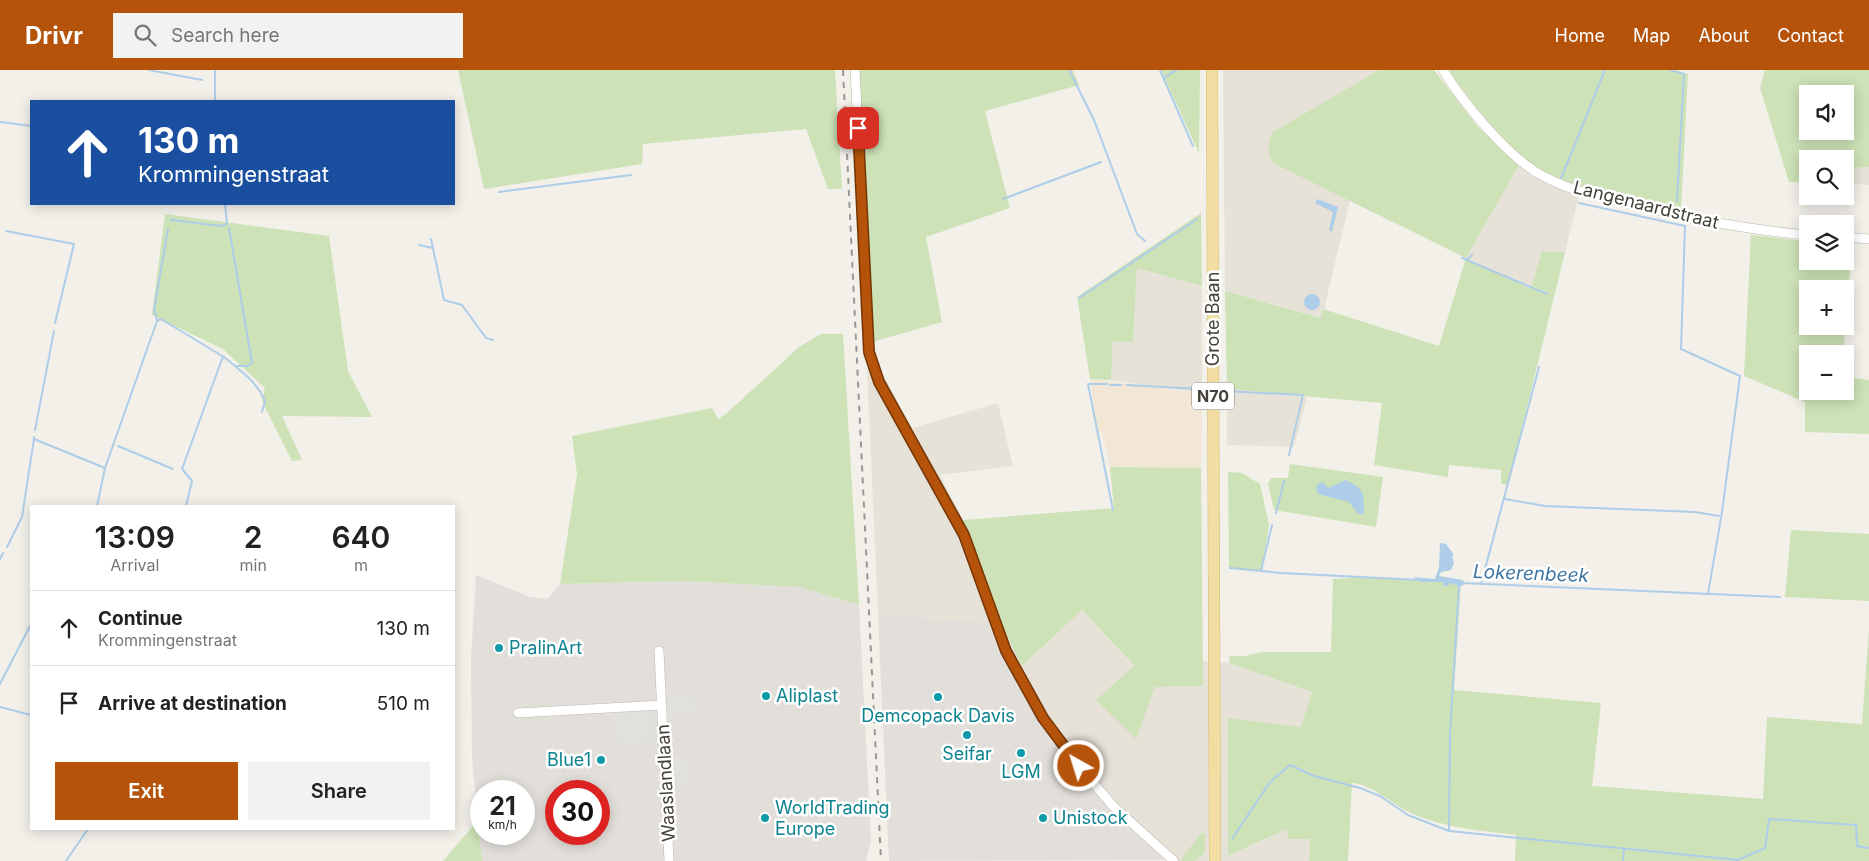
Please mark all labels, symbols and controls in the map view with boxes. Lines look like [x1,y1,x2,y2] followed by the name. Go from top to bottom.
[113,13,463,58] search box
[25,21,83,50] text: Drivr
[131,21,159,49] icon: search
[171,24,280,47] text: Search here
[1555,25,1605,46] text: Home
[1633,25,1670,46] text: Map
[1698,25,1749,46] text: About
[1777,25,1844,46] text: Contact
[1799,85,1854,400] map controls
[1799,85,1854,140] button: sound
[837,107,879,149] pin
[844,114,872,142] icon: arrive
[138,119,240,161] text: 130 m
[55,120,120,185] icon: ahead
[1799,150,1854,205] button: search
[138,161,329,187] text: Krommingenstraat
[1571,176,1721,233] street label: Langenaardstraat
[1799,215,1854,270] button: layers
[1202,272,1223,366] street label: Grote Baan
[1799,280,1854,335] button: +
[1799,345,1854,400] button: −
[1192,382,1234,410] road number: N70
[95,519,175,555] text: 13:09
[244,519,263,555] text: 2
[331,519,390,555] text: 640
[110,555,159,575] text: Arrival
[239,555,267,575] text: min
[354,555,368,575] text: m
[1473,560,1590,587] water label: Lokerenbeek
[98,607,183,630] text: Continue
[55,614,83,642] icon: ahead
[377,617,430,640] text: 130 m
[98,630,237,650] text: Krommingenstraat
[509,637,582,658] place label: PralinArt
[493,642,505,654] marker: PralinArt
[776,685,838,706] place label: Aliplast
[55,689,83,717] icon: arrive
[760,690,772,702] marker: Aliplast
[932,691,944,703] marker: Demcopack Davis
[98,692,287,715] text: Arrive at destination
[377,692,430,715] text: 510 m
[861,705,1015,726] place label: Demcopack Davis
[652,724,679,842] street label: Waaslandlaan
[961,729,973,741] marker: Seifar
[1052,739,1104,791] position arrow
[942,743,992,764] place label: Seifar
[1015,747,1027,759] marker: LGM
[547,749,591,770] place label: Blue1
[595,754,607,766] marker: Blue1
[1001,761,1041,782] place label: LGM
[55,762,238,820] button: Exit
[248,762,430,820] button: Share
[545,780,610,845] speed limit sign: 30
[489,791,516,821] text: 21
[775,797,890,839] place label: WorldTrading Europe
[1053,807,1128,828] place label: Unistock
[759,812,771,824] marker: WorldTrading Europe
[1037,812,1049,824] marker: Unistock
[488,817,517,832] text: km/h

